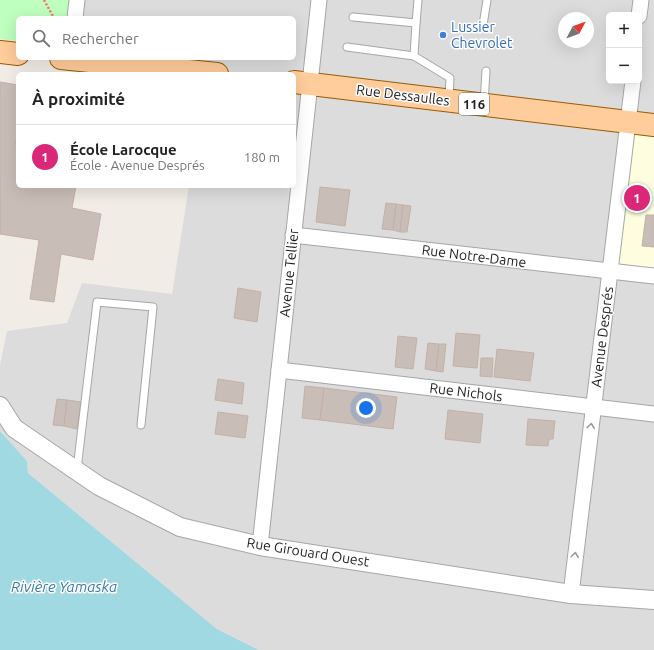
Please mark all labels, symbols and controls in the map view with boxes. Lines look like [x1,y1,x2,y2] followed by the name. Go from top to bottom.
[558,12,594,48] north arrow
[606,12,642,84] map controls
[606,12,642,48] button: +
[16,16,296,60] search box
[451,19,513,51] place label: Lussier Chevrolet
[30,27,52,49] icon: search
[62,30,139,47] text: Rechercher
[438,30,448,40] marker: Lussier Chevrolet
[606,48,642,84] button: −
[355,81,451,109] street label: Rue Dessaulles
[32,89,125,108] text: À proximité
[459,93,489,115] road number: 116
[70,141,177,158] text: École Larocque
[41,150,49,164] text: 1
[244,150,280,164] text: 180 m
[70,158,205,172] text: École · Avenue Després
[624,183,650,213] pin: 1
[276,227,302,318] street label: Avenue Tellier
[421,242,527,270] street label: Rue Notre-Dame
[588,286,616,388] street label: Avenue Després
[429,380,503,404] street label: Rue Nichols
[356,398,376,418] your location
[586,423,595,429] one-way arrow
[246,534,371,570] street label: Rue Girouard Ouest
[571,552,580,558] one-way arrow
[11,578,117,595] water label: Rivière Yamaska

